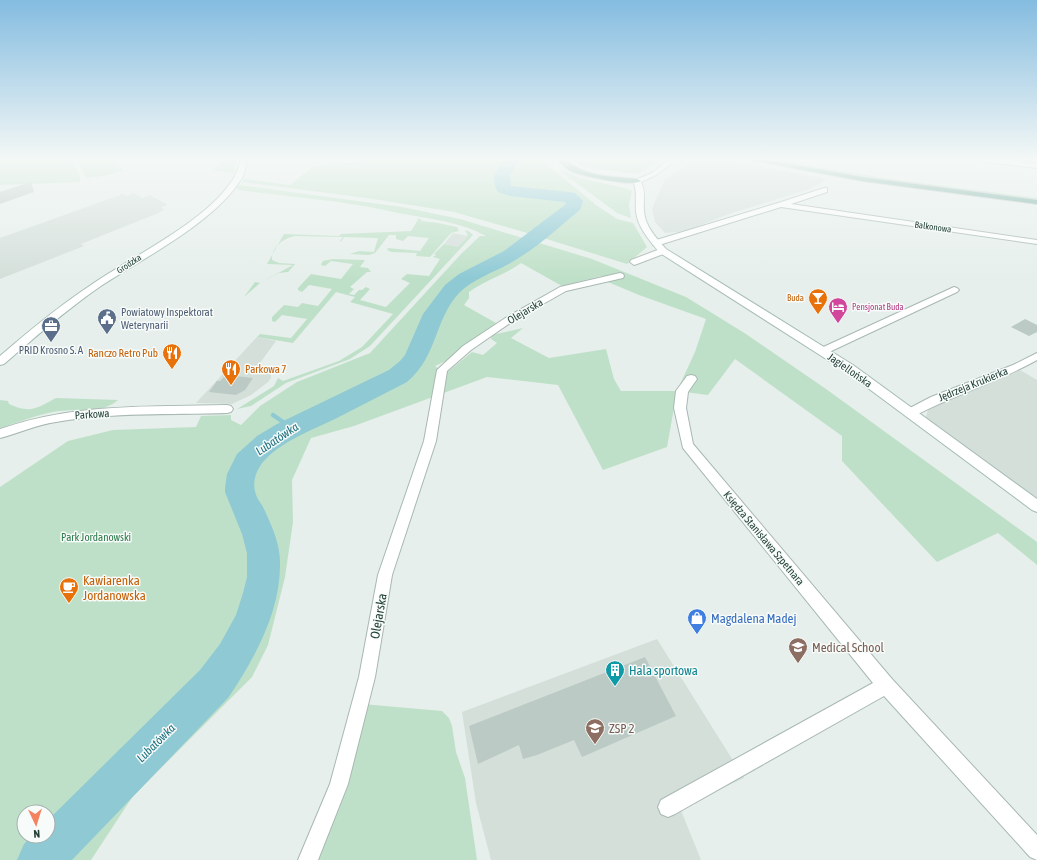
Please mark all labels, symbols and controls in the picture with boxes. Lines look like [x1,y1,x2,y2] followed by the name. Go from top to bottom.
[914,219,952,235] street label: Balkonowa
[115,252,143,276] street label: Grodzka
[807,287,829,315] bar icon: Buda
[787,293,804,303] place label: Buda
[505,296,545,326] street label: Olejarska
[827,296,849,324] hotel icon: Pensjonat Buda
[852,302,904,312] place label: Pensjonat Buda
[121,306,213,331] place label: Powiatowy Inspektorat Weterynarii
[96,307,118,335] public building icon: Powiatowy Inspektorat Weterynarii
[40,315,62,343] office icon: PRID Krosno S. A
[161,342,183,370] restaurant icon: Ranczo Retro Pub
[19,344,84,356] place label: PRID Krosno S. A
[88,347,158,359] place label: Ranczo Retro Pub
[826,350,874,390] street label: Jagiellońska
[220,358,242,386] restaurant icon: Parkowa 7
[245,363,286,375] place label: Parkowa 7
[936,365,1010,403] street label: Jędrzeja Krukierka
[74,407,110,421] street label: Parkowa
[253,419,301,458] water label: Lubatówka
[721,489,807,587] street label: Księdza Stanisława Szpetnara
[61,531,131,543] park label: Park Jordanowski
[83,573,146,603] place label: Kawiarenka Jordanowska
[58,576,80,604] cafe icon: Kawiarenka Jordanowska
[367,592,390,640] street label: Olejarska
[686,607,708,635] shop icon: Magdalena Madej
[711,611,796,626] place label: Magdalena Madej
[787,636,809,664] school or university icon: Medical School
[812,640,885,655] place label: Medical School
[604,659,626,687] building icon: Hala sportowa
[629,663,698,678] place label: Hala sportowa
[584,717,606,745] school or university icon: ZSP 2
[134,721,178,765] water label: Lubatówka
[609,721,635,736] place label: ZSP 2
[16,804,56,844] north arrow
[33,828,40,840] text: N

